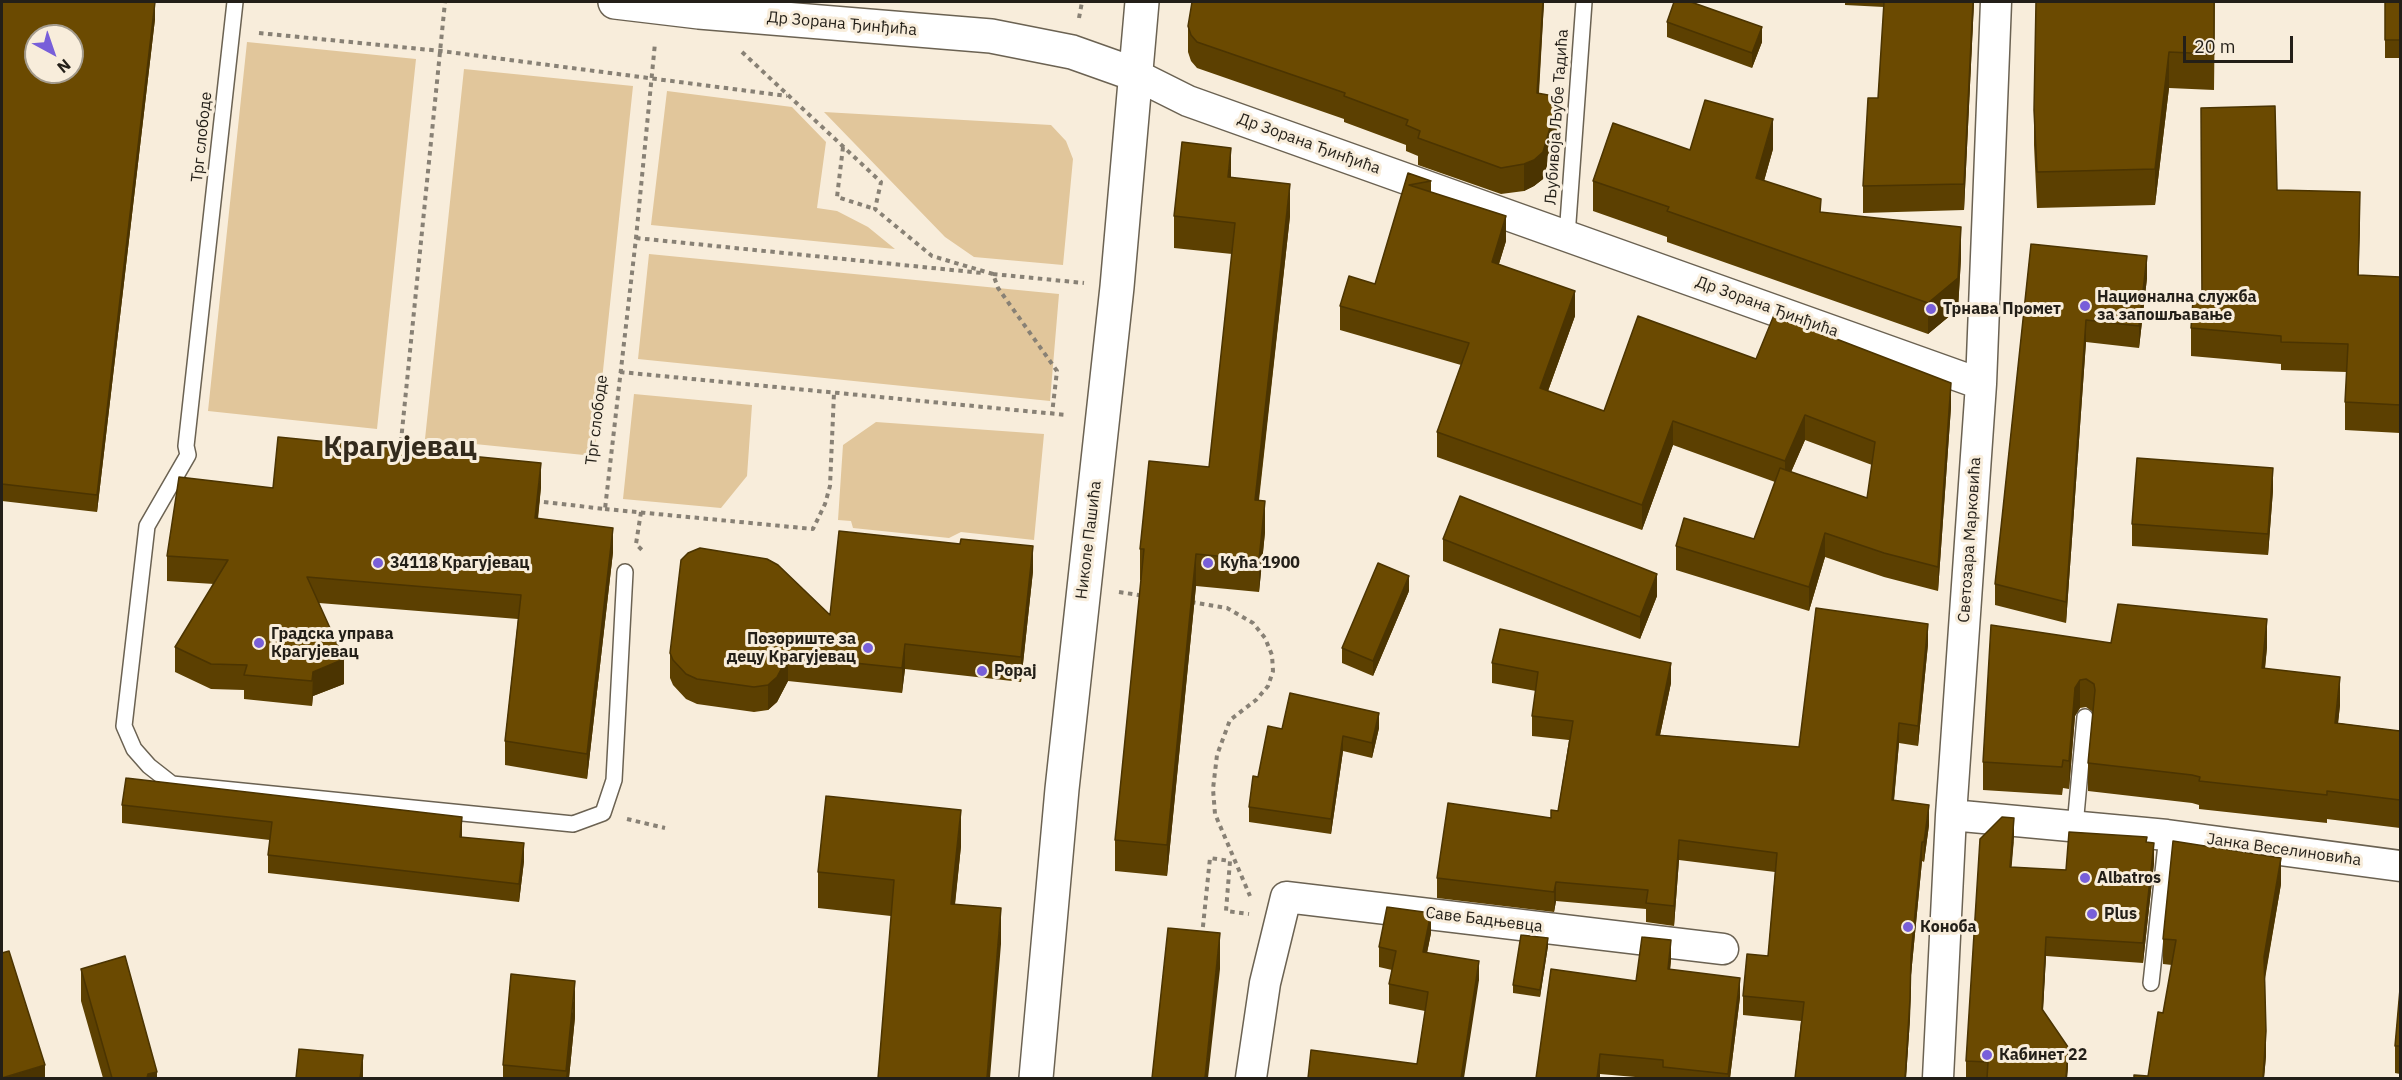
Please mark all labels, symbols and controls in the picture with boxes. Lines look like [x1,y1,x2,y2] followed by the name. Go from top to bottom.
[766,8,918,40] street label: Др Зорана Ђинђића
[24,24,84,84] north arrow
[2186,24,2296,62] scale bar
[1541,29,1573,205] street label: Љубивоја Љубе Тадића
[2194,35,2236,58] text: 20 m
[53,55,75,78] text: N
[188,91,216,183] street label: Трг слободе
[1235,109,1383,179] street label: Др Зорана Ђинђића
[1693,272,1841,342] street label: Др Зорана Ђинђића
[2097,287,2257,325] place label: Национална служба за запошљавање
[1943,299,2061,319] place label: Трнава Промет
[2078,299,2092,313] marker: Национална служба за запошљавање
[1924,302,1938,316] marker: Трнава Промет
[582,374,612,466] street label: Трг слободе
[323,431,477,465] district label: Крагујевац
[1955,457,1985,623] street label: Светозара Марковића
[1072,480,1106,600] street label: Николе Пашића
[390,553,529,573] place label: 34118 Крагујевац
[1220,553,1300,573] place label: Кућа 1900
[371,556,385,570] marker: 34118 Крагујевац
[1201,556,1215,570] marker: Кућа 1900
[271,624,393,662] place label: Градска управа Крагујевац
[727,629,856,667] place label: Позориште за децу Крагујевац
[252,636,266,650] marker: Градска управа Крагујевац
[861,641,875,655] marker: Позориште за децу Крагујевац
[994,661,1037,681] place label: Popaj
[975,664,989,678] marker: Popaj
[2206,830,2362,870] street label: Јанка Веселиновића
[2097,868,2161,888] place label: Albatros
[2078,871,2092,885] marker: Albatros
[1424,903,1544,937] street label: Саве Бадњевца
[2104,904,2137,924] place label: Plus
[2085,907,2099,921] marker: Plus
[1920,917,1977,937] place label: Коноба
[1901,920,1915,934] marker: Коноба
[1999,1045,2087,1065] place label: Кабинет 22
[1980,1048,1994,1062] marker: Кабинет 22

